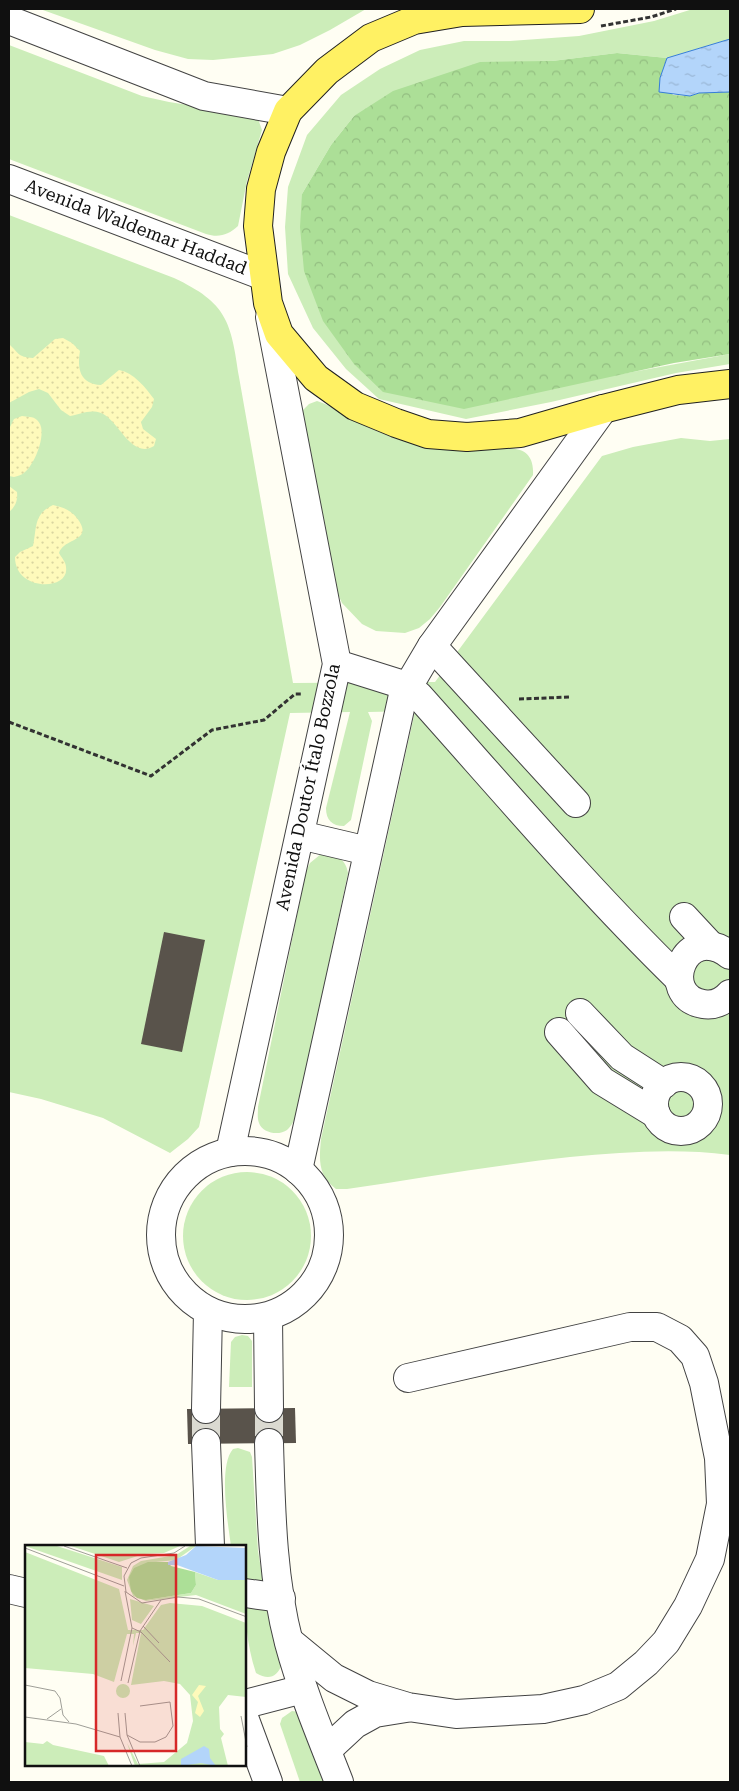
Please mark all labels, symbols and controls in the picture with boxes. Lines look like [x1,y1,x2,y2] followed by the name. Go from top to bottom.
[22,174,251,279] street label: Avenida Waldemar Haddad
[271,661,344,912] street label: Avenida Doutor Ítalo Bozzola
[25,1545,246,1766] inset map

